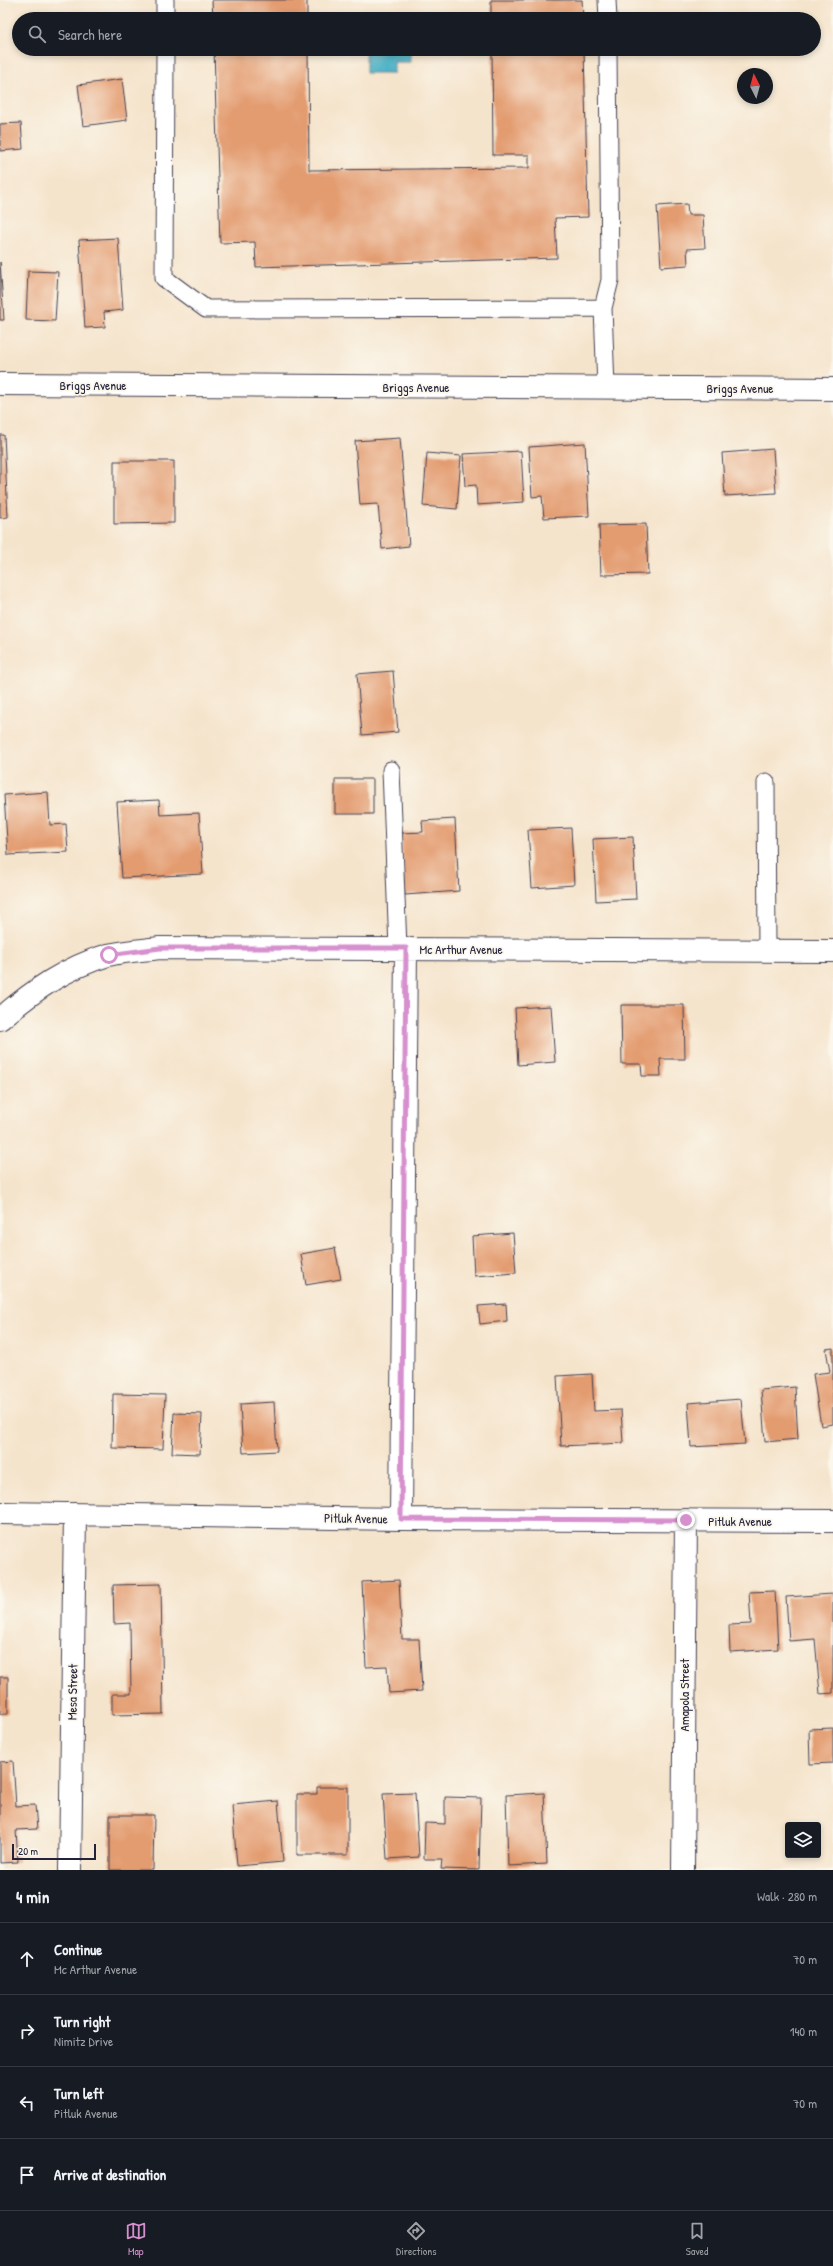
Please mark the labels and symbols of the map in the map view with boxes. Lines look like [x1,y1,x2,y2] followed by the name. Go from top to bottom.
[737,68,773,104] north arrow
[59,376,127,394] street label: Briggs Avenue
[382,378,450,396] street label: Briggs Avenue
[706,379,774,397] street label: Briggs Avenue
[419,940,503,958] street label: Mc Arthur Avenue
[100,946,118,964] route start
[324,1508,388,1528] street label: Pitluk Avenue
[677,1511,695,1529] route end
[708,1512,772,1530] street label: Pitluk Avenue
[675,1658,693,1731] street label: Amapola Street
[63,1663,81,1720] street label: Mesa Street
[12,1842,96,1861] scale bar

